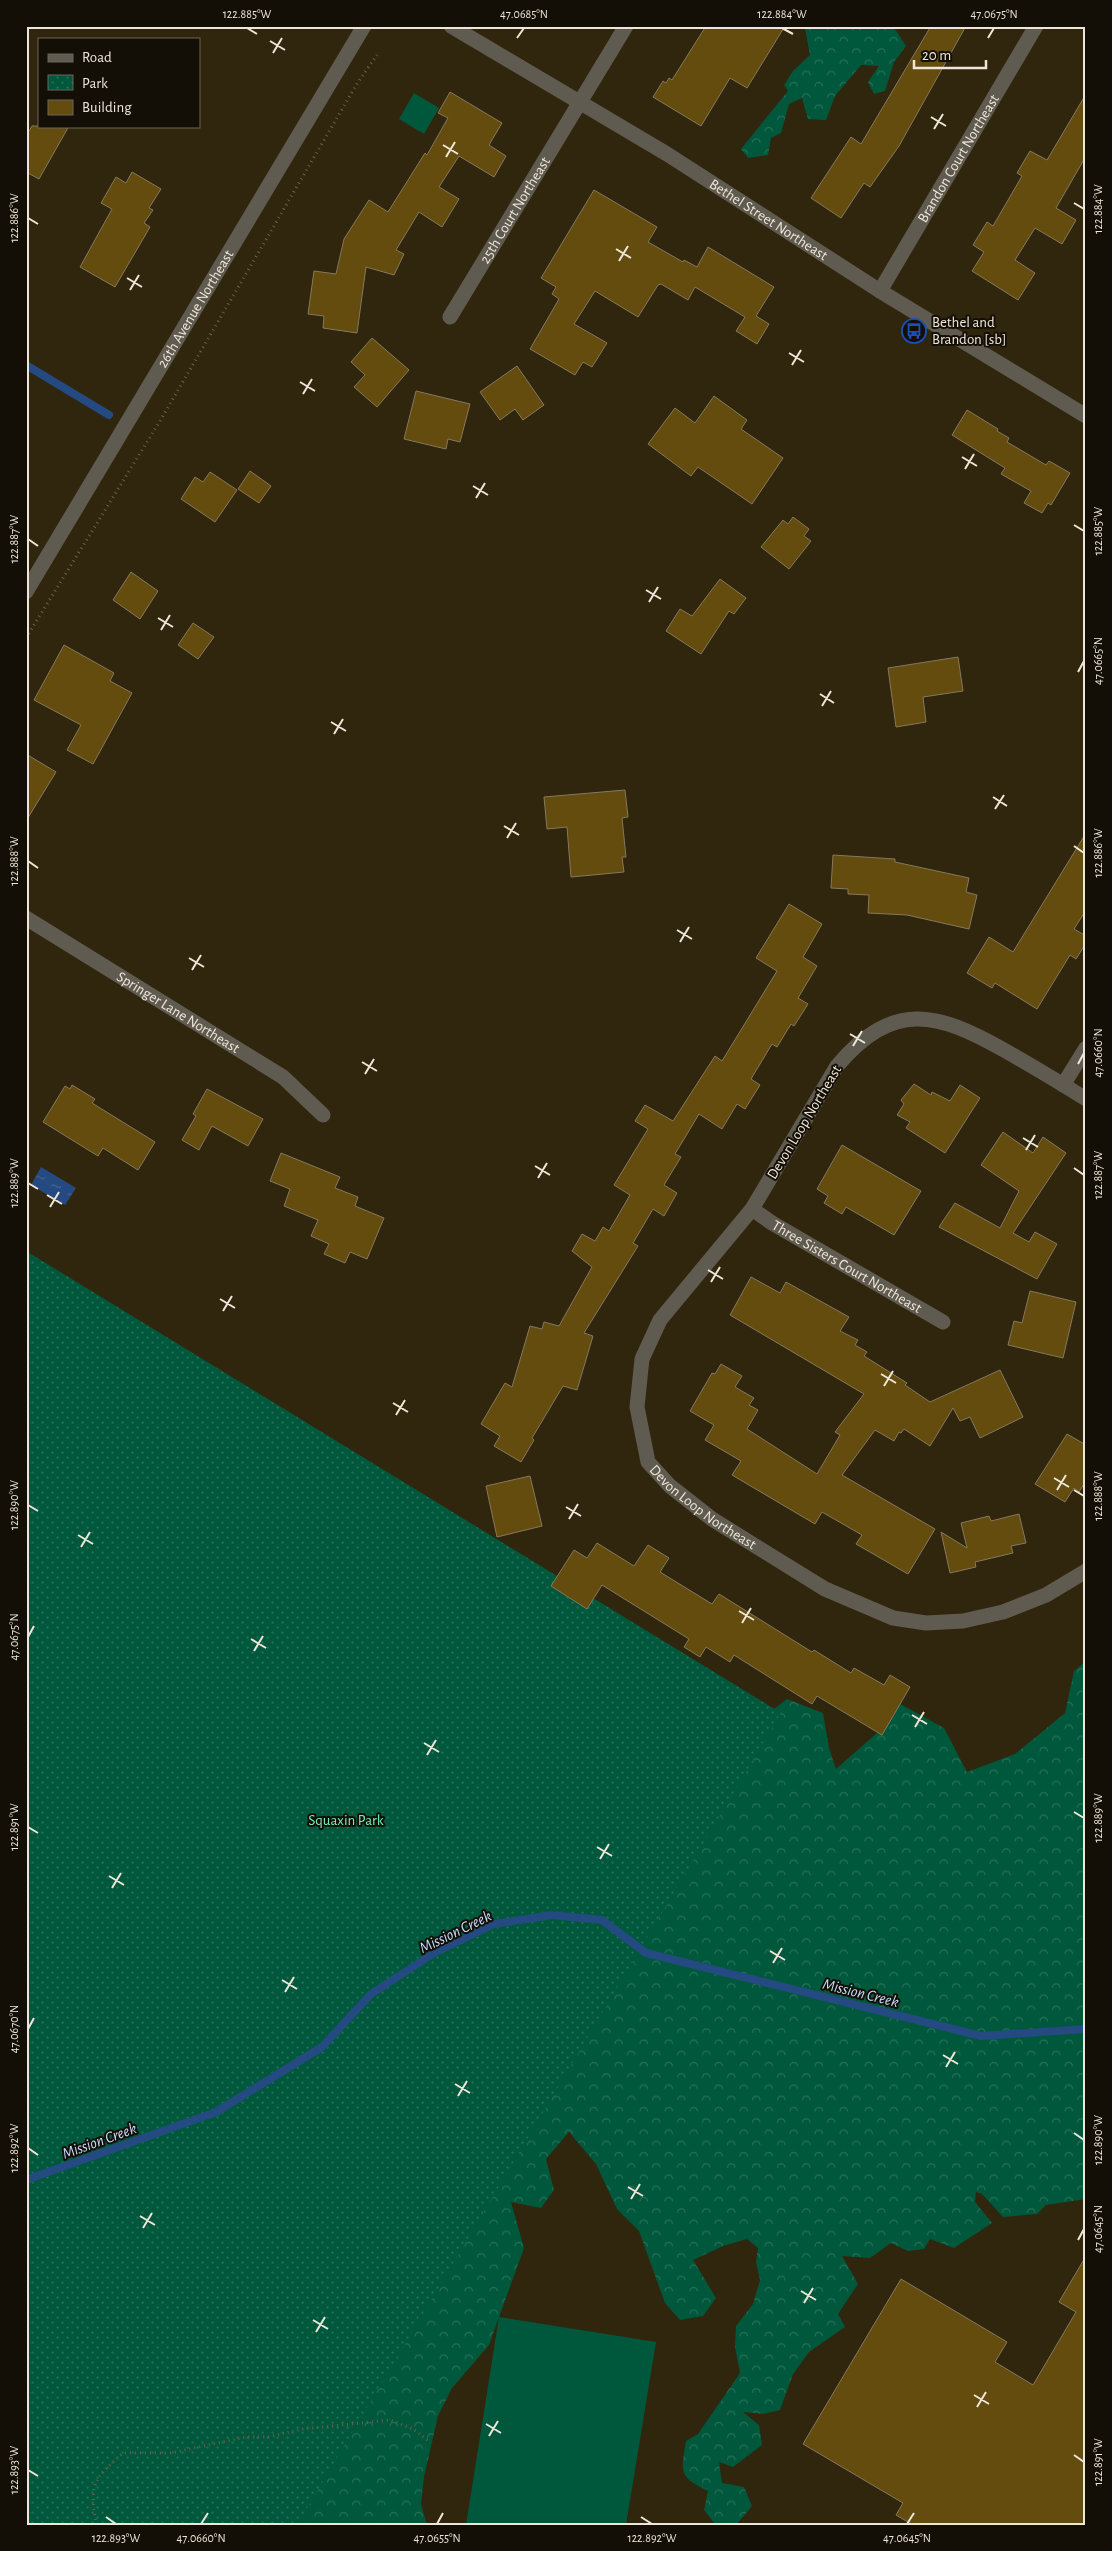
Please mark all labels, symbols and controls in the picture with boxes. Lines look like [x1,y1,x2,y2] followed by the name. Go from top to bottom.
[223,8,272,20] text: 122.885°W
[500,8,548,20] text: 47.0685°N
[757,8,807,20] text: 122.884°W
[970,8,1018,20] text: 47.0675°N
[38,38,200,128] legend
[914,38,987,70] scale bar
[922,48,951,63] text: 20 m
[82,50,112,65] text: Road
[82,76,108,91] text: Park
[915,92,1002,225] street label: Brandon Court Northeast
[82,100,132,115] text: Building
[477,154,553,266] street label: 25th Court Northeast
[707,176,830,263] street label: Bethel Street Northeast
[1092,184,1104,234] text: 122.884°W
[8,193,20,243] text: 122.886°W
[155,247,237,370] street label: 26th Avenue Northeast
[932,315,1006,347] place label: Bethel and Brandon [sb]
[901,318,927,344] bus stop icon: Bethel and Brandon [sb]
[1092,506,1104,555] text: 122.885°W
[8,514,20,563] text: 122.887°W
[1092,637,1104,685] text: 47.0665°N
[1092,828,1104,878] text: 122.886°W
[8,836,20,886] text: 122.888°W
[114,969,242,1056] street label: Springer Lane Northeast
[1092,1028,1104,1078] text: 47.0660°N
[765,1063,844,1182] street label: Devon Loop Northeast
[1092,1150,1104,1199] text: 122.887°W
[8,1158,20,1208] text: 122.889°W
[769,1218,924,1316] street label: Three Sisters Court Northeast
[646,1462,759,1552] street label: Devon Loop Northeast
[1092,1471,1104,1521] text: 122.888°W
[8,1480,20,1530] text: 122.890°W
[8,1613,20,1661] text: 47.0675°N
[1092,1793,1104,1843] text: 122.889°W
[8,1803,20,1851] text: 122.891°W
[308,1813,384,1828] park label: Squaxin Park
[417,1908,494,1956] water label: Mission Creek
[821,1976,900,2010] water label: Mission Creek
[8,2005,20,2053] text: 47.0670°N
[1092,2115,1104,2165] text: 122.890°W
[60,2120,139,2162] water label: Mission Creek
[8,2123,20,2172] text: 122.892°W
[1092,2205,1104,2253] text: 47.0645°N
[1092,2438,1104,2486] text: 122.891°W
[8,2445,20,2494] text: 122.893°W
[92,2532,141,2544] text: 122.893°W
[176,2532,226,2544] text: 47.0660°N
[413,2532,461,2544] text: 47.0655°N
[628,2532,677,2544] text: 122.892°W
[883,2532,931,2544] text: 47.0645°N

